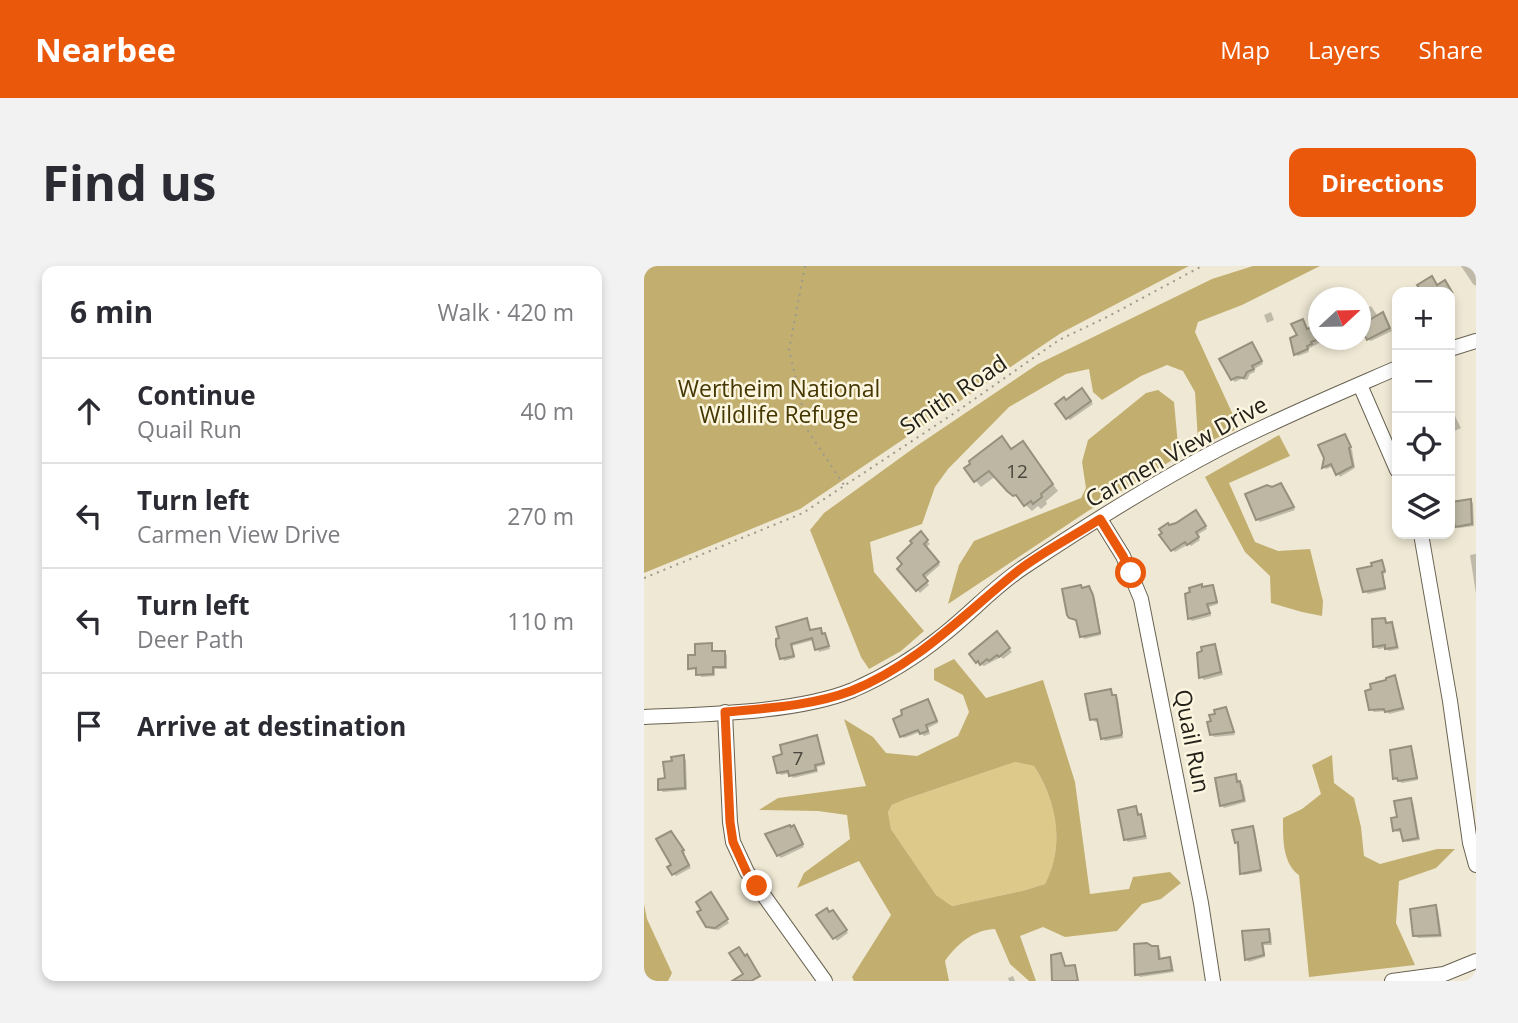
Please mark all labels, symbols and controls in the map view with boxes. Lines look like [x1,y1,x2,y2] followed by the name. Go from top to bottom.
[35,27,176,72] text: Nearbee
[1220,33,1270,66] text: Map
[1308,33,1381,66] text: Layers
[1419,33,1483,66] text: Share
[1289,148,1476,217] button: Directions
[42,149,216,215] text: Find us
[1308,287,1371,350] north arrow
[1392,287,1455,539] map controls
[1392,287,1455,350] button: +
[70,291,153,332] text: 6 min
[437,296,574,328] text: Walk · 420 m
[893,346,1013,442] street label: Smith Road
[1392,350,1455,413] button: −
[678,372,880,430] park label: Wertheim National Wildlife Refuge
[137,377,256,413] text: Continue
[1079,388,1273,514] street label: Carmen View Drive
[70,392,108,430] icon: ahead
[520,395,574,427] text: 40 m
[137,413,242,445] text: Quail Run
[1392,413,1455,476] button: locate
[1006,458,1028,484] house number: 12
[1392,476,1455,539] button: layers
[137,482,249,518] text: Turn left
[70,497,108,535] icon: left
[507,500,574,532] text: 270 m
[137,518,341,550] text: Carmen View Drive
[1115,557,1146,588] route start
[137,587,249,623] text: Turn left
[70,602,108,640] icon: left
[507,605,574,637] text: 110 m
[137,623,244,655] text: Deer Path
[1167,687,1219,795] street label: Quail Run
[70,707,108,745] icon: arrive
[137,708,406,744] text: Arrive at destination
[793,745,803,771] house number: 7
[741,870,772,901] route end

